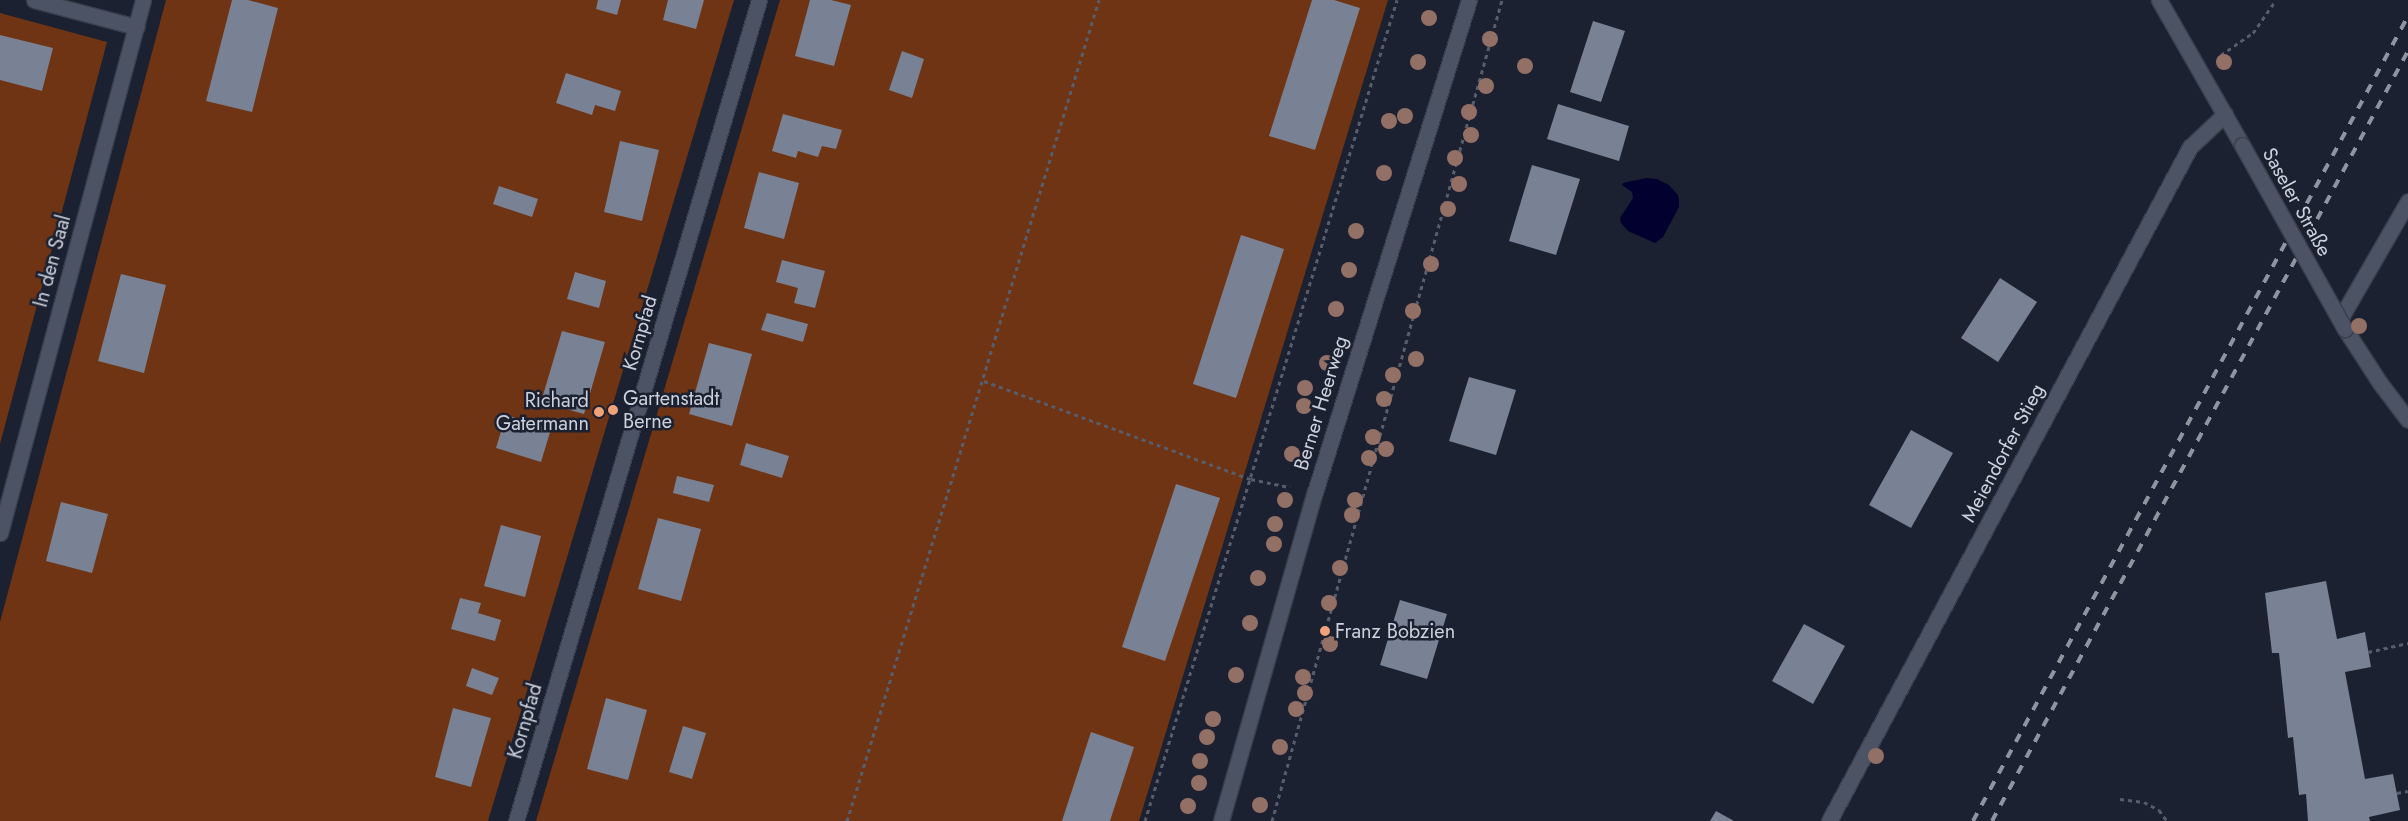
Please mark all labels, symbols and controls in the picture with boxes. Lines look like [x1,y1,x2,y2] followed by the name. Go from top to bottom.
[2257,143,2337,261] street label: Saseler Straße
[28,212,76,310] street label: In den Saal
[618,293,662,373] street label: Kornpfad
[1289,333,1353,473] street label: Berner Heerweg
[1956,380,2050,526] street label: Meiendorfer Stieg
[623,386,719,433] place label: Gartenstadt Berne
[496,389,589,436] place label: Richard Gatermann
[607,404,619,416] marker: Gartenstadt Berne
[593,406,605,418] marker: Richard Gatermann
[1335,619,1455,643] place label: Franz Bobzien
[1319,625,1331,637] marker: Franz Bobzien
[503,681,547,761] street label: Kornpfad

